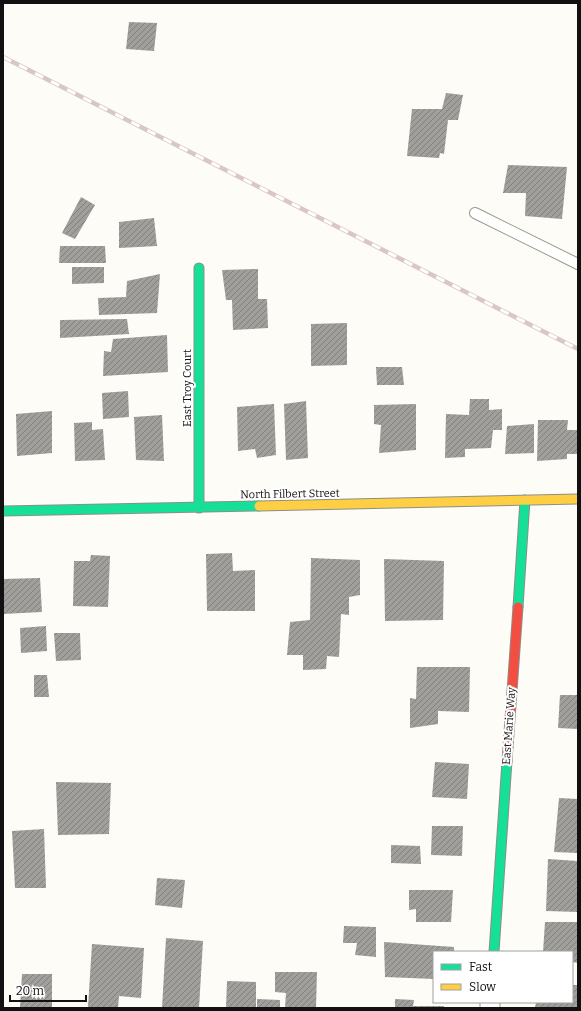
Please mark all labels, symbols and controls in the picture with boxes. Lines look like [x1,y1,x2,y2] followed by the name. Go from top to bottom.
[181,349,194,427] street label: East Troy Court
[240,487,340,501] street label: North Filbert Street
[500,687,518,765] street label: East Marie Way
[433,951,573,1003] legend
[469,960,493,974] text: Fast
[10,977,86,1003] scale bar
[469,980,496,994] text: Slow
[16,984,45,998] text: 20 m

